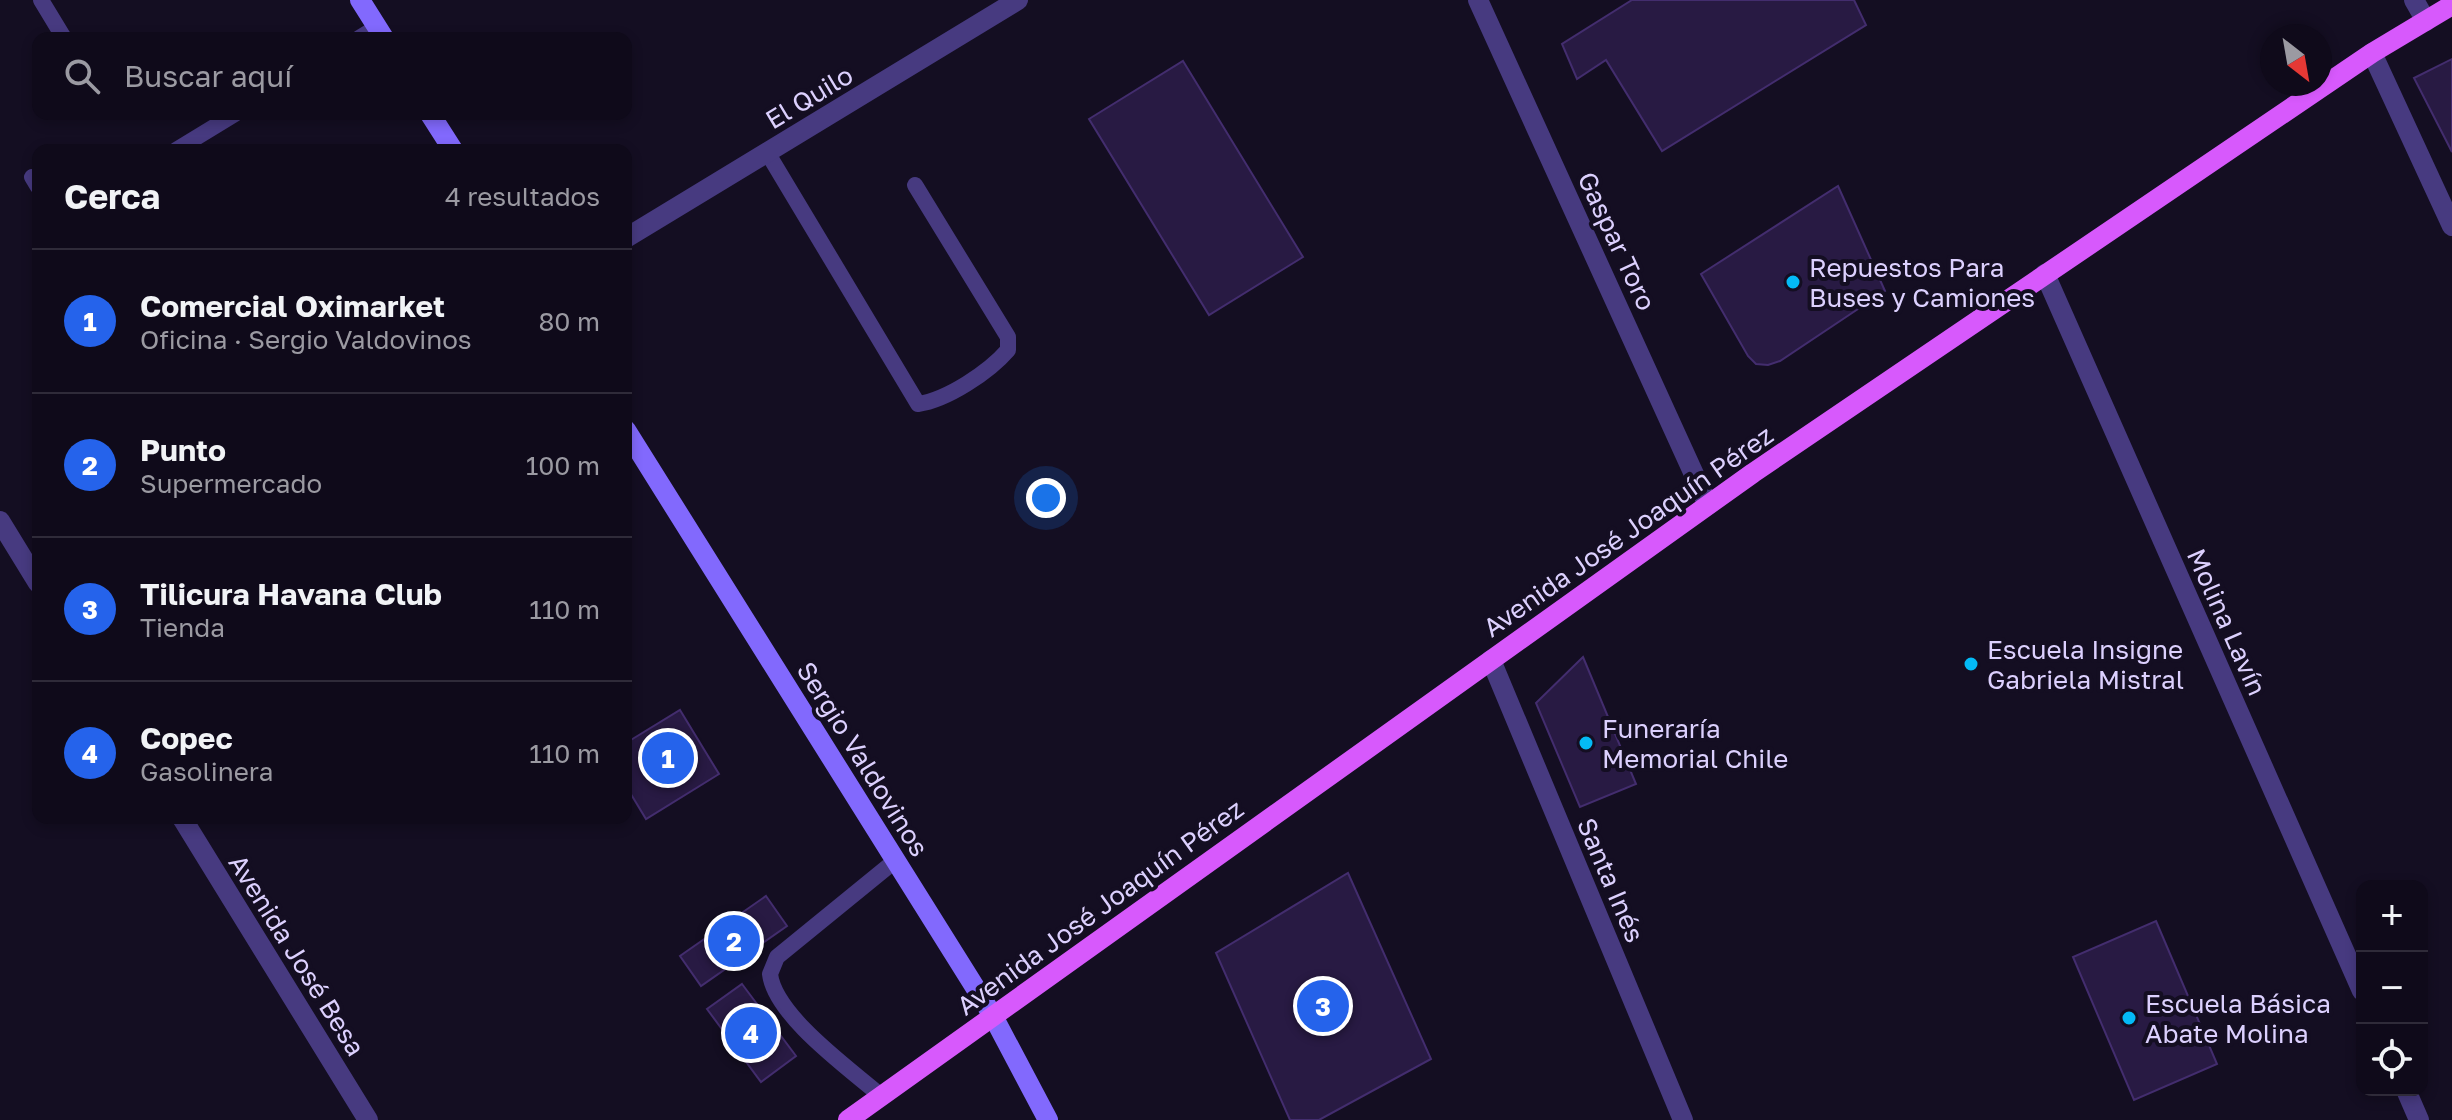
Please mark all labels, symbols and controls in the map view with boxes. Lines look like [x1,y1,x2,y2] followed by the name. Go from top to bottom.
[2260,24,2332,96] north arrow
[32,32,632,120] search box
[60,54,104,98] icon: search
[124,58,292,94] text: Buscar aquí
[760,59,858,135] street label: El Quilo
[1571,167,1663,315] street label: Gaspar Toro
[64,176,160,216] text: Cerca
[445,181,600,212] text: 4 resultados
[1809,252,2035,313] place label: Repuestos Para Buses y Camiones
[1784,273,1802,291] marker: Repuestos Para Buses y Camiones
[140,288,445,324] text: Comercial Oximarket
[83,306,97,337] text: 1
[539,306,600,337] text: 80 m
[140,324,472,355] text: Oficina · Sergio Valdovinos
[1477,419,1779,643] street label: Avenida José Joaquín Pérez
[140,432,226,468] text: Punto
[82,450,98,481] text: 2
[526,450,600,481] text: 100 m
[140,468,322,499] text: Supermercado
[1026,478,1066,518] your location
[2181,544,2273,700] street label: Molina Lavín
[140,576,442,612] text: Tilicura Havana Club
[82,594,98,625] text: 3
[529,594,600,625] text: 110 m
[140,612,225,643] text: Tienda
[1987,634,2184,695] place label: Escuela Insigne Gabriela Mistral
[1962,655,1980,673] marker: Escuela Insigne Gabriela Mistral
[791,656,935,862] street label: Sergio Valdovinos
[1602,713,1788,774] place label: Funeraría Memorial Chile
[140,720,233,756] text: Copec
[642,728,694,788] pin: 1
[1577,734,1595,752] marker: Funeraría Memorial Chile
[82,738,98,769] text: 4
[529,738,600,769] text: 110 m
[140,756,273,787] text: Gasolinera
[951,793,1249,1021] street label: Avenida José Joaquín Pérez
[1571,813,1651,947] street label: Santa Inés
[223,849,371,1061] street label: Avenida José Besa
[2356,880,2428,1096] map controls
[2356,880,2428,952] button: +
[708,911,760,971] pin: 2
[2356,952,2428,1024] button: −
[1297,976,1349,1036] pin: 3
[2145,988,2331,1049] place label: Escuela Básica Abate Molina
[725,1003,777,1063] pin: 4
[2120,1009,2138,1027] marker: Escuela Básica Abate Molina
[2356,1024,2428,1096] button: locate

